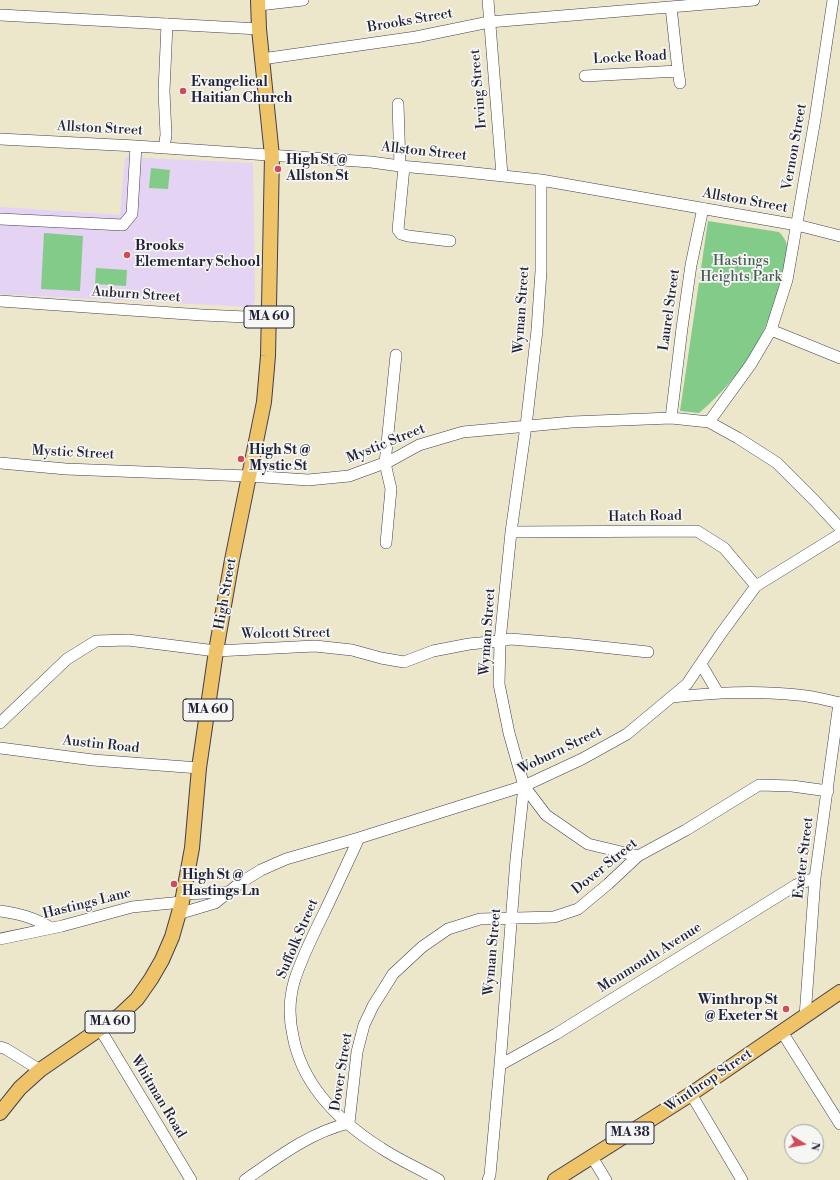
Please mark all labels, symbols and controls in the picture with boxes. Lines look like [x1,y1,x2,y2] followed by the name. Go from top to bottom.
[366,5,454,37] street label: Brooks Street
[467,48,491,130] street label: Irving Street
[593,48,667,68] street label: Locke Road
[191,75,292,108] place label: Evangelical Haitian Church
[178,86,188,96] marker: Evangelical Haitian Church
[779,102,811,192] street label: Vernon Street
[57,118,143,140] street label: Allston Street
[380,139,468,165] street label: Allston Street
[286,153,349,186] place label: High St @ Allston St
[273,164,283,174] marker: High St @ Allston St
[701,185,789,217] street label: Allston Street
[135,239,260,272] place label: Brooks Elementary School
[122,250,132,260] marker: Brooks Elementary School
[700,254,782,286] park label: Hastings Heights Park
[511,266,533,354] street label: Wyman Street
[656,268,684,352] street label: Laurel Street
[91,284,181,306] street label: Auburn Street
[244,306,294,328] road number: MA 60
[344,421,428,467] street label: Mystic Street
[31,442,115,464] street label: Mystic Street
[249,443,311,476] place label: High St @ Mystic St
[236,454,246,464] marker: High St @ Mystic St
[608,508,682,526] street label: Hatch Road
[211,557,241,631] street label: High Street
[477,588,499,676] street label: Wyman Street
[241,625,331,643] street label: Wolcott Street
[183,699,233,721] road number: MA 60
[515,723,605,779] street label: Woburn Street
[62,733,140,757] street label: Austin Road
[791,816,817,900] street label: Exeter Street
[569,836,641,898] street label: Dover Street
[182,868,260,900] place label: High St @ Hastings Ln
[169,879,179,889] marker: High St @ Hastings Ln
[41,885,133,923] street label: Hastings Lane
[274,897,322,981] street label: Suffolk Street
[481,908,505,996] street label: Wyman Street
[595,919,705,997] street label: Monmouth Avenue
[698,993,778,1026] place label: Winthrop St @ Exeter St
[781,1004,791,1014] marker: Winthrop St @ Exeter St
[85,1011,135,1033] road number: MA 60
[328,1032,356,1112] street label: Dover Street
[662,1046,756,1116] street label: Winthrop Street
[127,1053,189,1141] street label: Whitman Road
[606,1122,654,1144] road number: MA 38
[784,1124,824,1164] north arrow
[807,1140,823,1152] text: N

